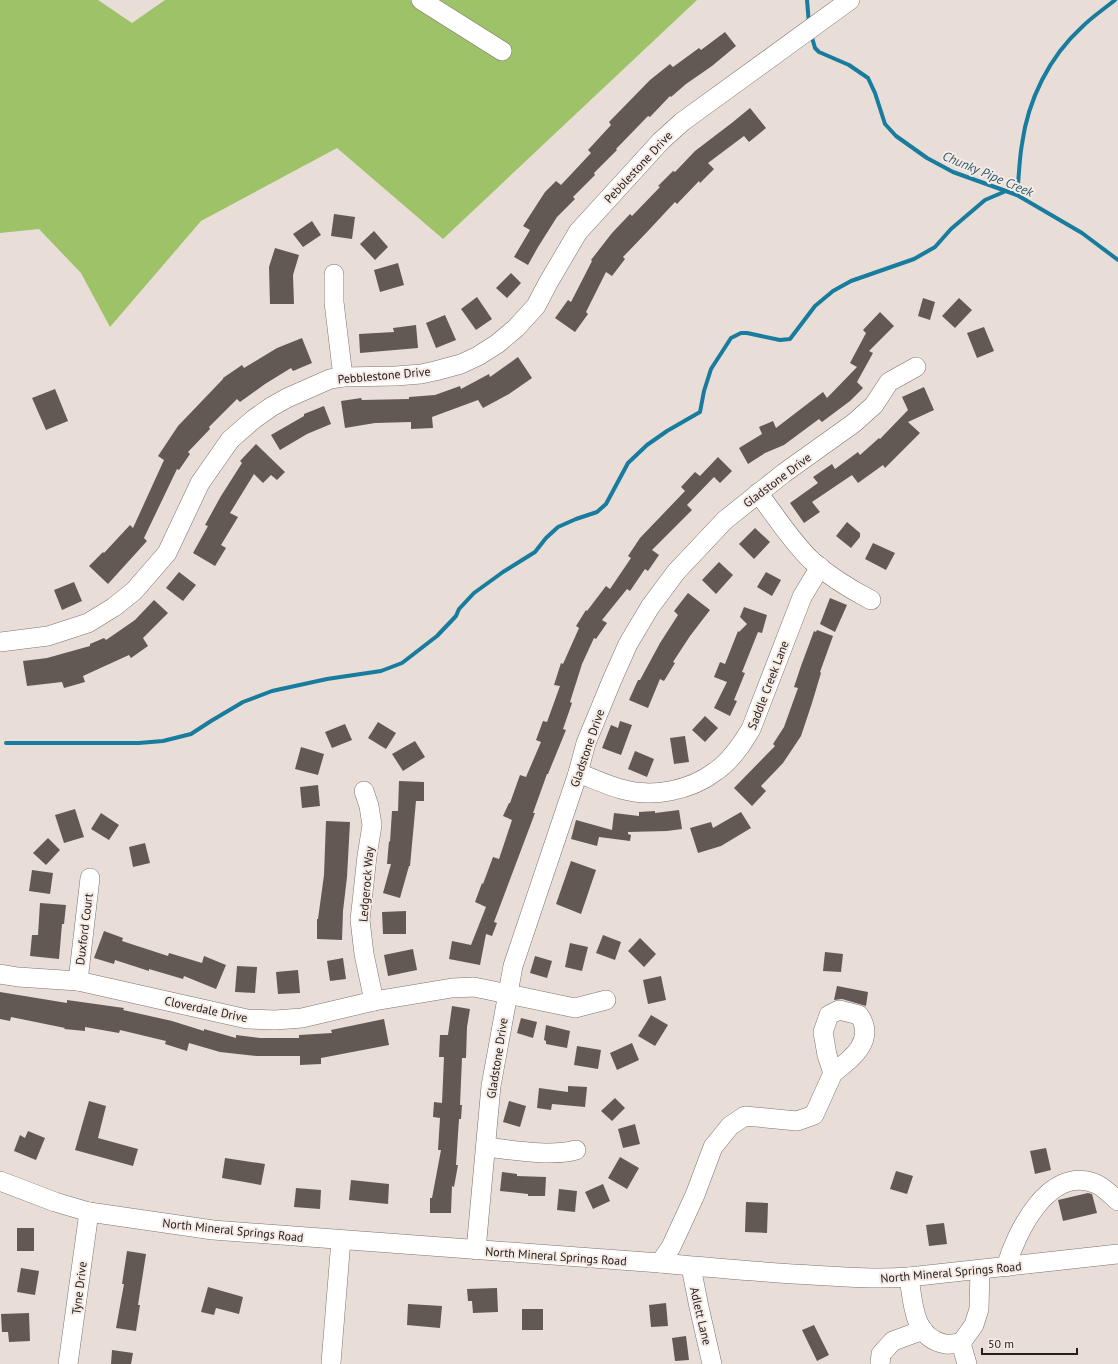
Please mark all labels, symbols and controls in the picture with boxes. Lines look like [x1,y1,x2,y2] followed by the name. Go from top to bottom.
[601,128,675,206] street label: Pebblestone Drive
[940,147,1037,201] water label: Chunky Pipe Creek
[337,363,431,387] street label: Pebblestone Drive
[740,450,814,510] street label: Gladstone Drive
[744,638,792,732] street label: Saddle Creek Lane
[567,707,607,789] street label: Gladstone Drive
[355,845,377,922] street label: Ledgerock Way
[72,892,96,966] street label: Duxford Court
[163,993,249,1025] street label: Cloverdale Drive
[483,1017,511,1099] street label: Gladstone Drive
[162,1215,304,1245] street label: North Mineral Springs Road
[485,1244,627,1268] street label: North Mineral Springs Road
[880,1258,1022,1286] street label: North Mineral Springs Road
[68,1261,90,1315] street label: Tyne Drive
[687,1286,715,1346] street label: Adlett Lane
[982,1330,1077,1356] scale bar
[988,1336,1014,1351] text: 50 m

